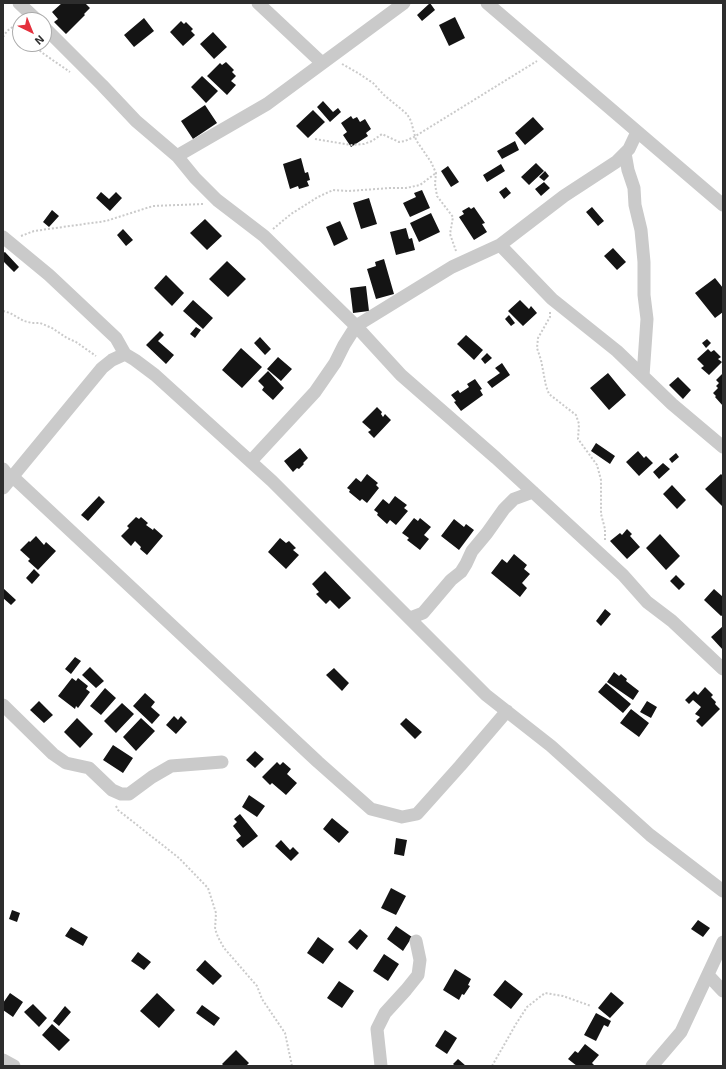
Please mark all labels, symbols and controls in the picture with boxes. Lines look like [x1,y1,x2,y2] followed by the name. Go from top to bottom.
[12,12,52,52] north arrow
[33,33,47,48] text: N

